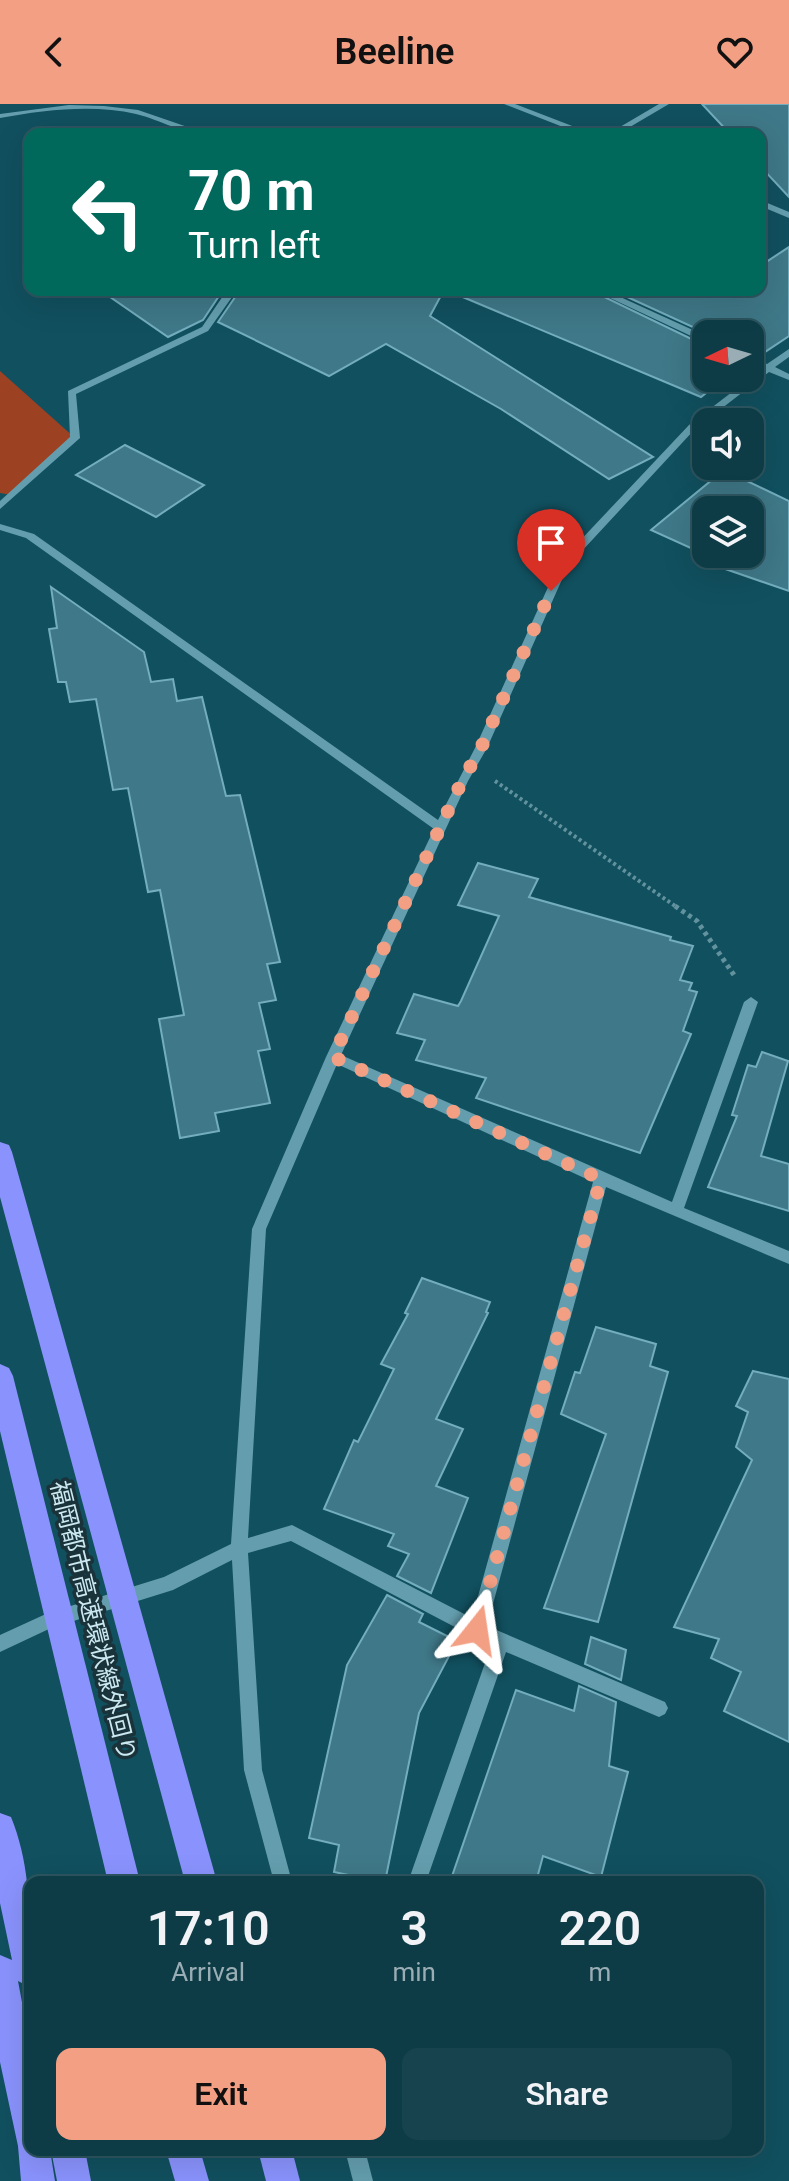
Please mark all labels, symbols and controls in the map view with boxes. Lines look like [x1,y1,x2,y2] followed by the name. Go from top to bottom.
[32,30,76,74] icon: back
[713,30,757,74] icon: heart
[335,31,454,73] text: Beeline
[188,158,315,224] text: 70 m
[56,160,160,264] icon: left
[188,225,321,267] text: Turn left
[692,320,764,392] north arrow
[692,320,764,568] map controls
[692,408,764,480] button: sound
[692,496,764,568] button: layers
[517,509,585,591] pin
[529,521,573,565] icon: arrive
[45,1478,141,1764] street label: 福岡都市高速環状線外回り
[435,1588,519,1672] position arrow
[147,1900,270,1957] text: 17:10
[401,1900,428,1957] text: 3
[559,1900,641,1957] text: 220
[171,1957,245,1987] text: Arrival
[392,1957,436,1987] text: min
[589,1957,611,1987] text: m
[56,2048,386,2140] button: Exit
[402,2048,732,2140] button: Share

